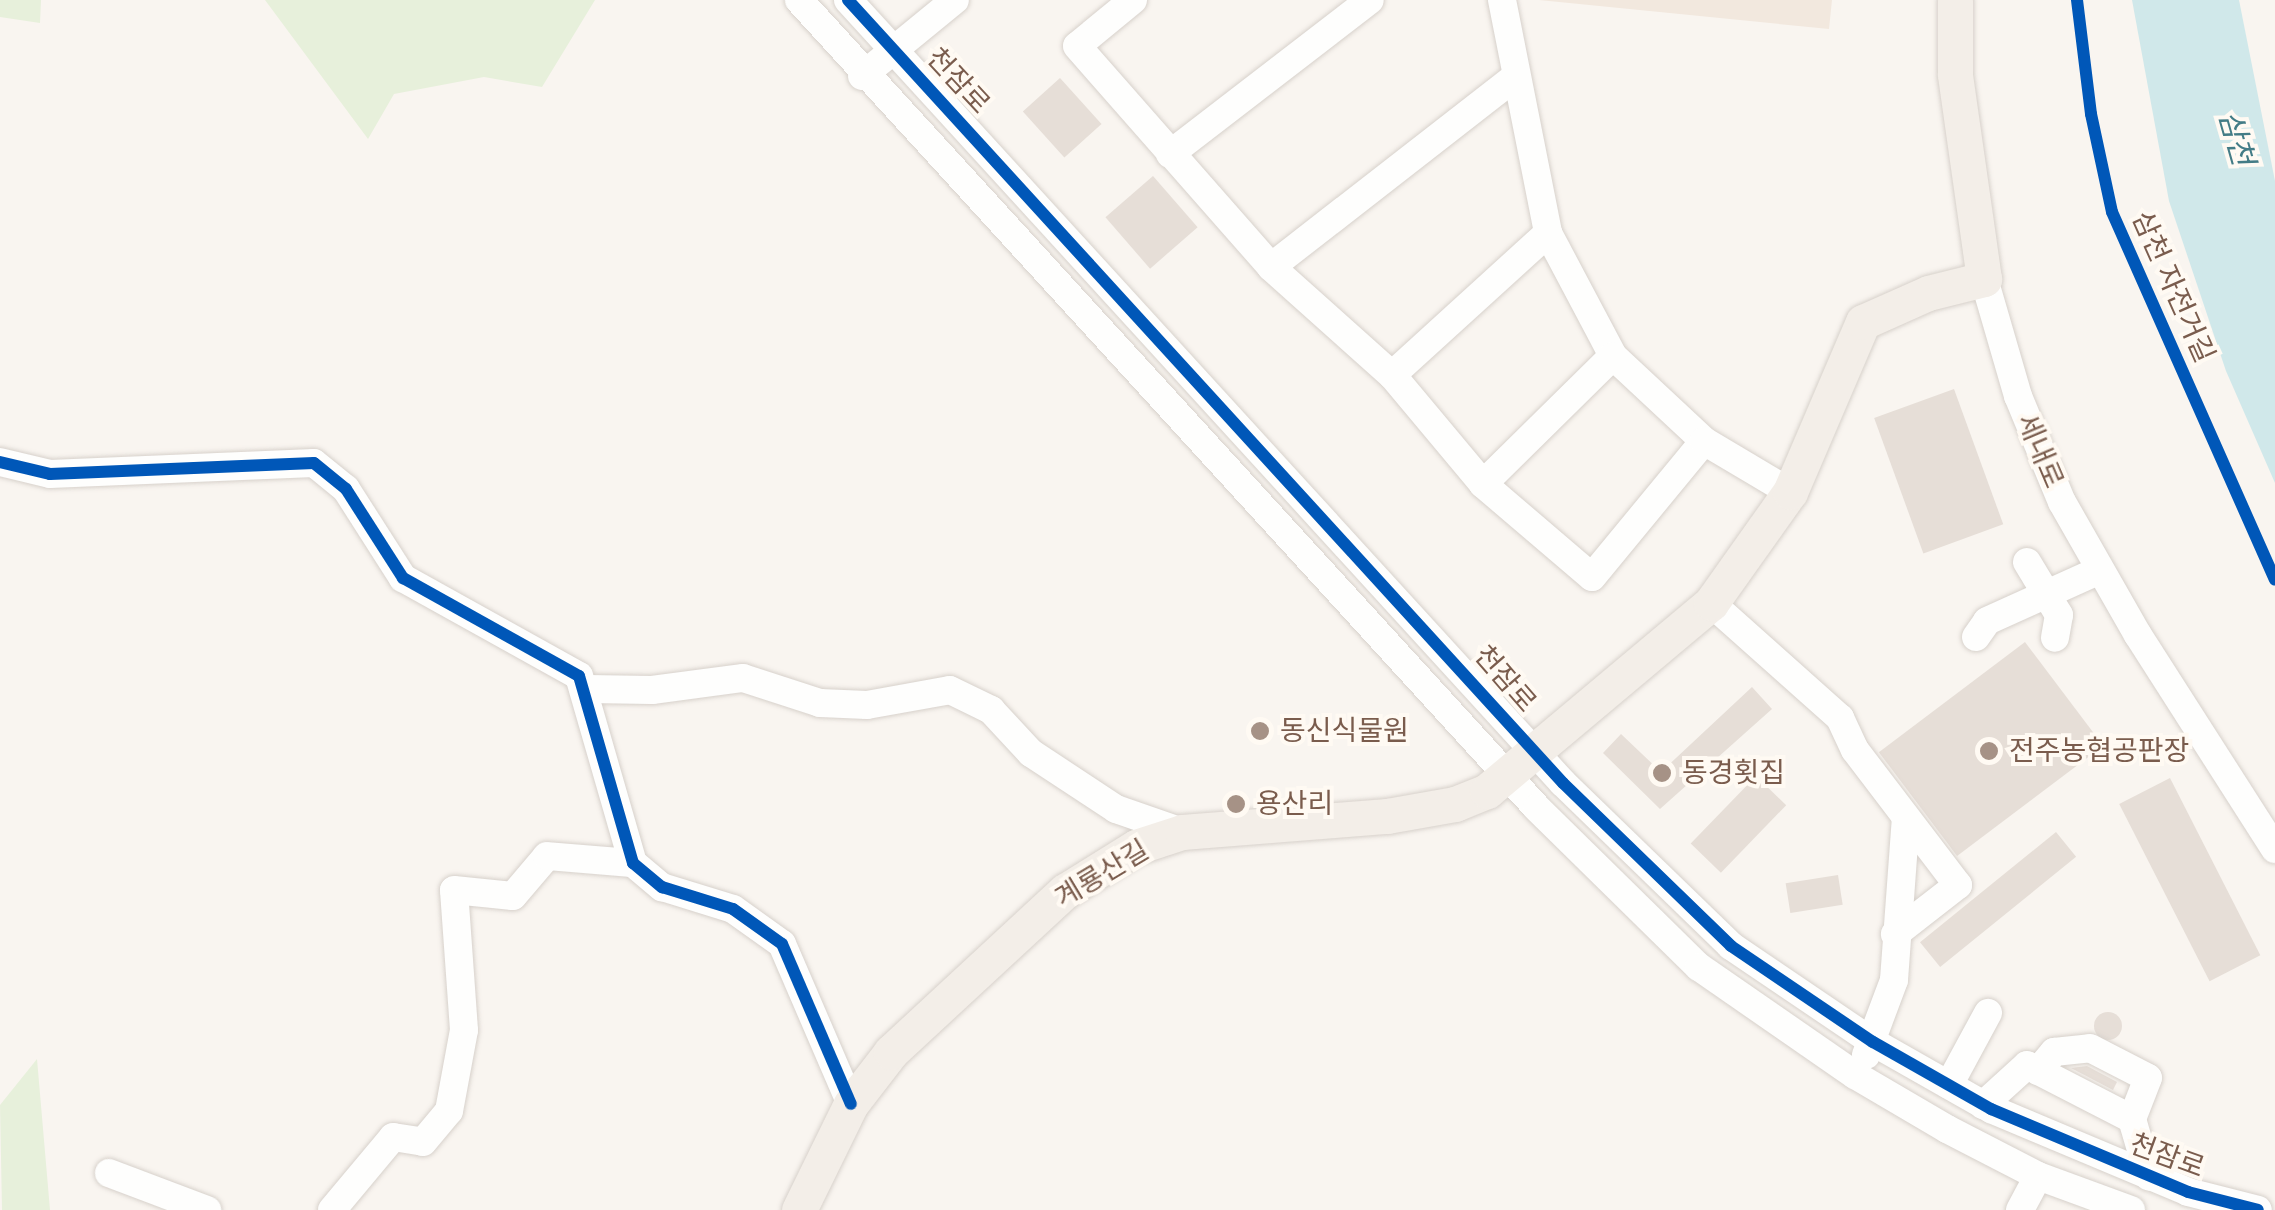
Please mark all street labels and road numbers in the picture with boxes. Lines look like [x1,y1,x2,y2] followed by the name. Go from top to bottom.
[919,41,997,121] street label: 천잠로
[2125,206,2221,368] street label: 삼천 자전거길
[2009,409,2071,493] street label: 세내로
[1467,639,1543,719] street label: 천잠로
[1049,833,1155,915] street label: 계룡산길
[2125,1127,2209,1185] street label: 천잠로

